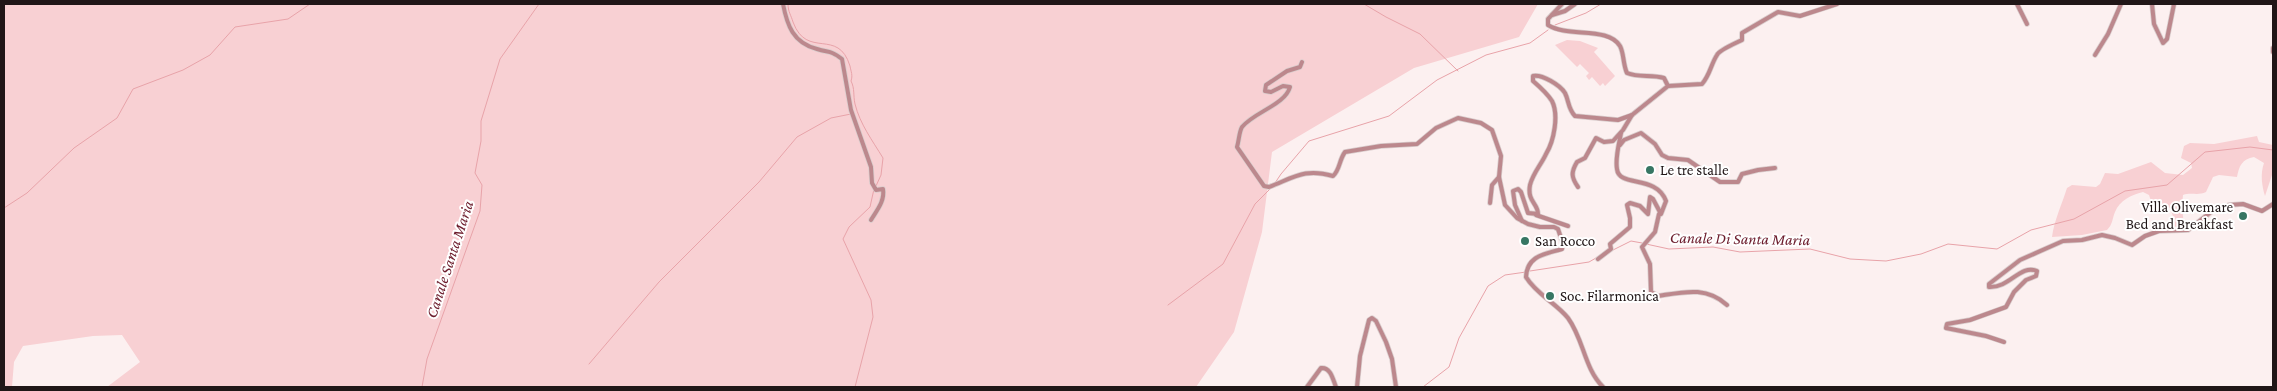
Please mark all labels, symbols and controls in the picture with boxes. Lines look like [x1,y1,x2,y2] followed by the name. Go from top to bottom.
[1660,162,1729,178] place label: Le tre stalle
[1644,164,1656,176] marker: Le tre stalle
[423,198,477,320] water label: Canale Santa Maria
[2126,199,2234,232] place label: Villa Olivemare Bed and Breakfast
[2237,210,2249,222] marker: Villa Olivemare Bed and Breakfast
[1670,229,1811,248] water label: Canale Di Santa Maria
[1535,233,1595,249] place label: San Rocco
[1519,235,1531,247] marker: San Rocco
[1560,288,1659,304] place label: Soc. Filarmonica
[1544,290,1556,302] marker: Soc. Filarmonica

